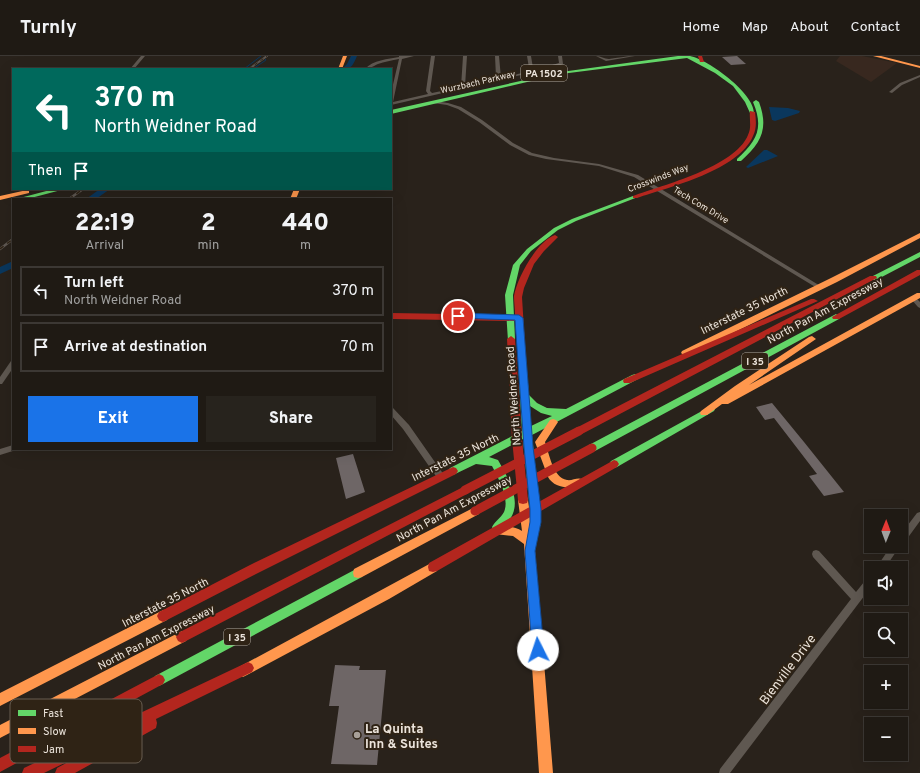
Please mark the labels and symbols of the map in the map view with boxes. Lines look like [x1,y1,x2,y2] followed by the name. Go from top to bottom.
[521,65,567,81] road number: PA 1502
[440,68,517,96] street label: Wurzbach Parkway
[626,162,690,195] street label: Crosswinds Way
[671,184,731,226] street label: Tech Com Drive
[765,274,886,347] street label: North Pan Am Expressway
[699,284,790,338] street label: Interstate 35 North
[441,299,475,333] pin
[504,346,524,446] street label: North Weidner Road
[742,353,768,369] road number: I 35
[410,431,501,485] street label: Interstate 35 North
[394,472,515,545] street label: North Pan Am Expressway
[864,509,908,553] north arrow
[120,575,211,631] street label: Interstate 35 North
[96,602,217,673] street label: North Pan Am Expressway
[224,629,250,645] road number: I 35
[517,629,559,671] position arrow
[757,632,820,709] street label: Bienville Drive
[10,699,142,763] legend
[43,707,63,721] text: Fast
[365,722,438,753] place label: La Quinta Inn & Suites
[43,725,66,739] text: Slow
[352,730,362,740] marker: La Quinta Inn & Suites
[43,743,64,757] text: Jam

